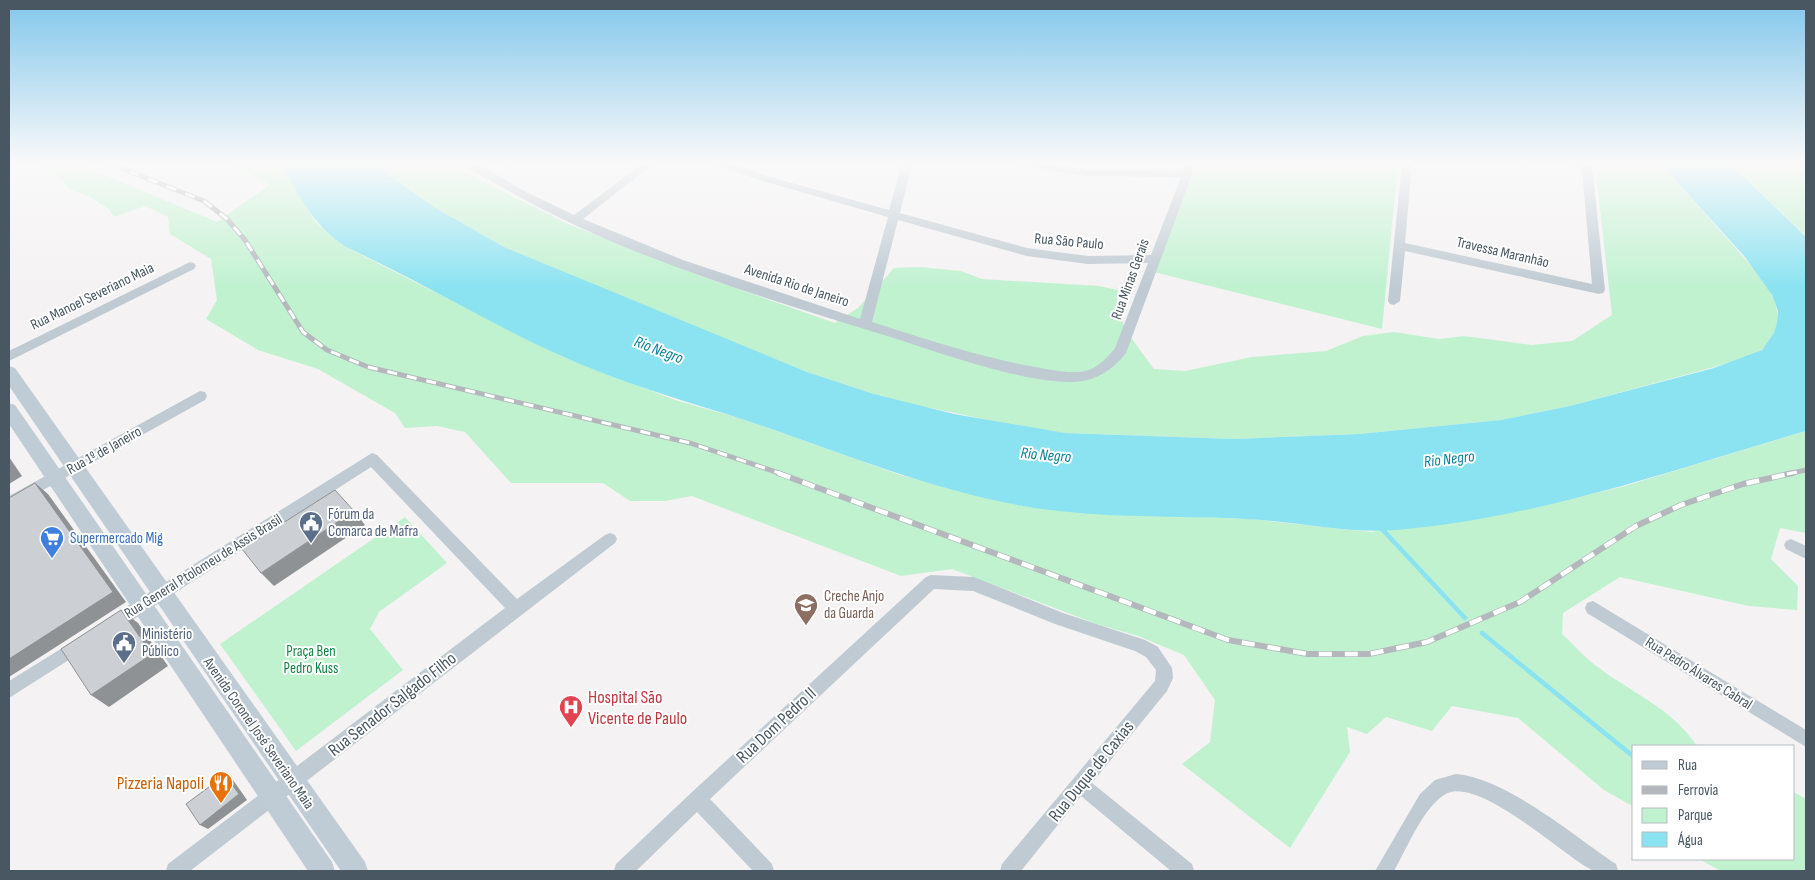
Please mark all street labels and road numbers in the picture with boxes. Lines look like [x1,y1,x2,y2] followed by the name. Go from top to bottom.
[1034,229,1104,254] street label: Rua São Paulo
[1455,233,1551,272] street label: Travessa Maranhão
[1107,236,1154,322] street label: Rua Minas Gerais
[27,258,157,335] street label: Rua Manoel Severiano Maia
[741,259,852,311] street label: Avenida Rio de Janeiro
[64,422,145,479] street label: Rua 1º de Janeiro
[121,510,286,623] street label: Rua General Ptolomeu de Assis Brasil
[1642,633,1756,714] street label: Rua Pedro Álvares Cabral
[324,648,461,761] street label: Rua Senador Salgado Filho
[198,653,318,813] street label: Avenida Coronel José Severiano Maia
[732,683,821,768] street label: Rua Dom Pedro II
[1044,717,1138,826] street label: Rua Duque de Caxias

